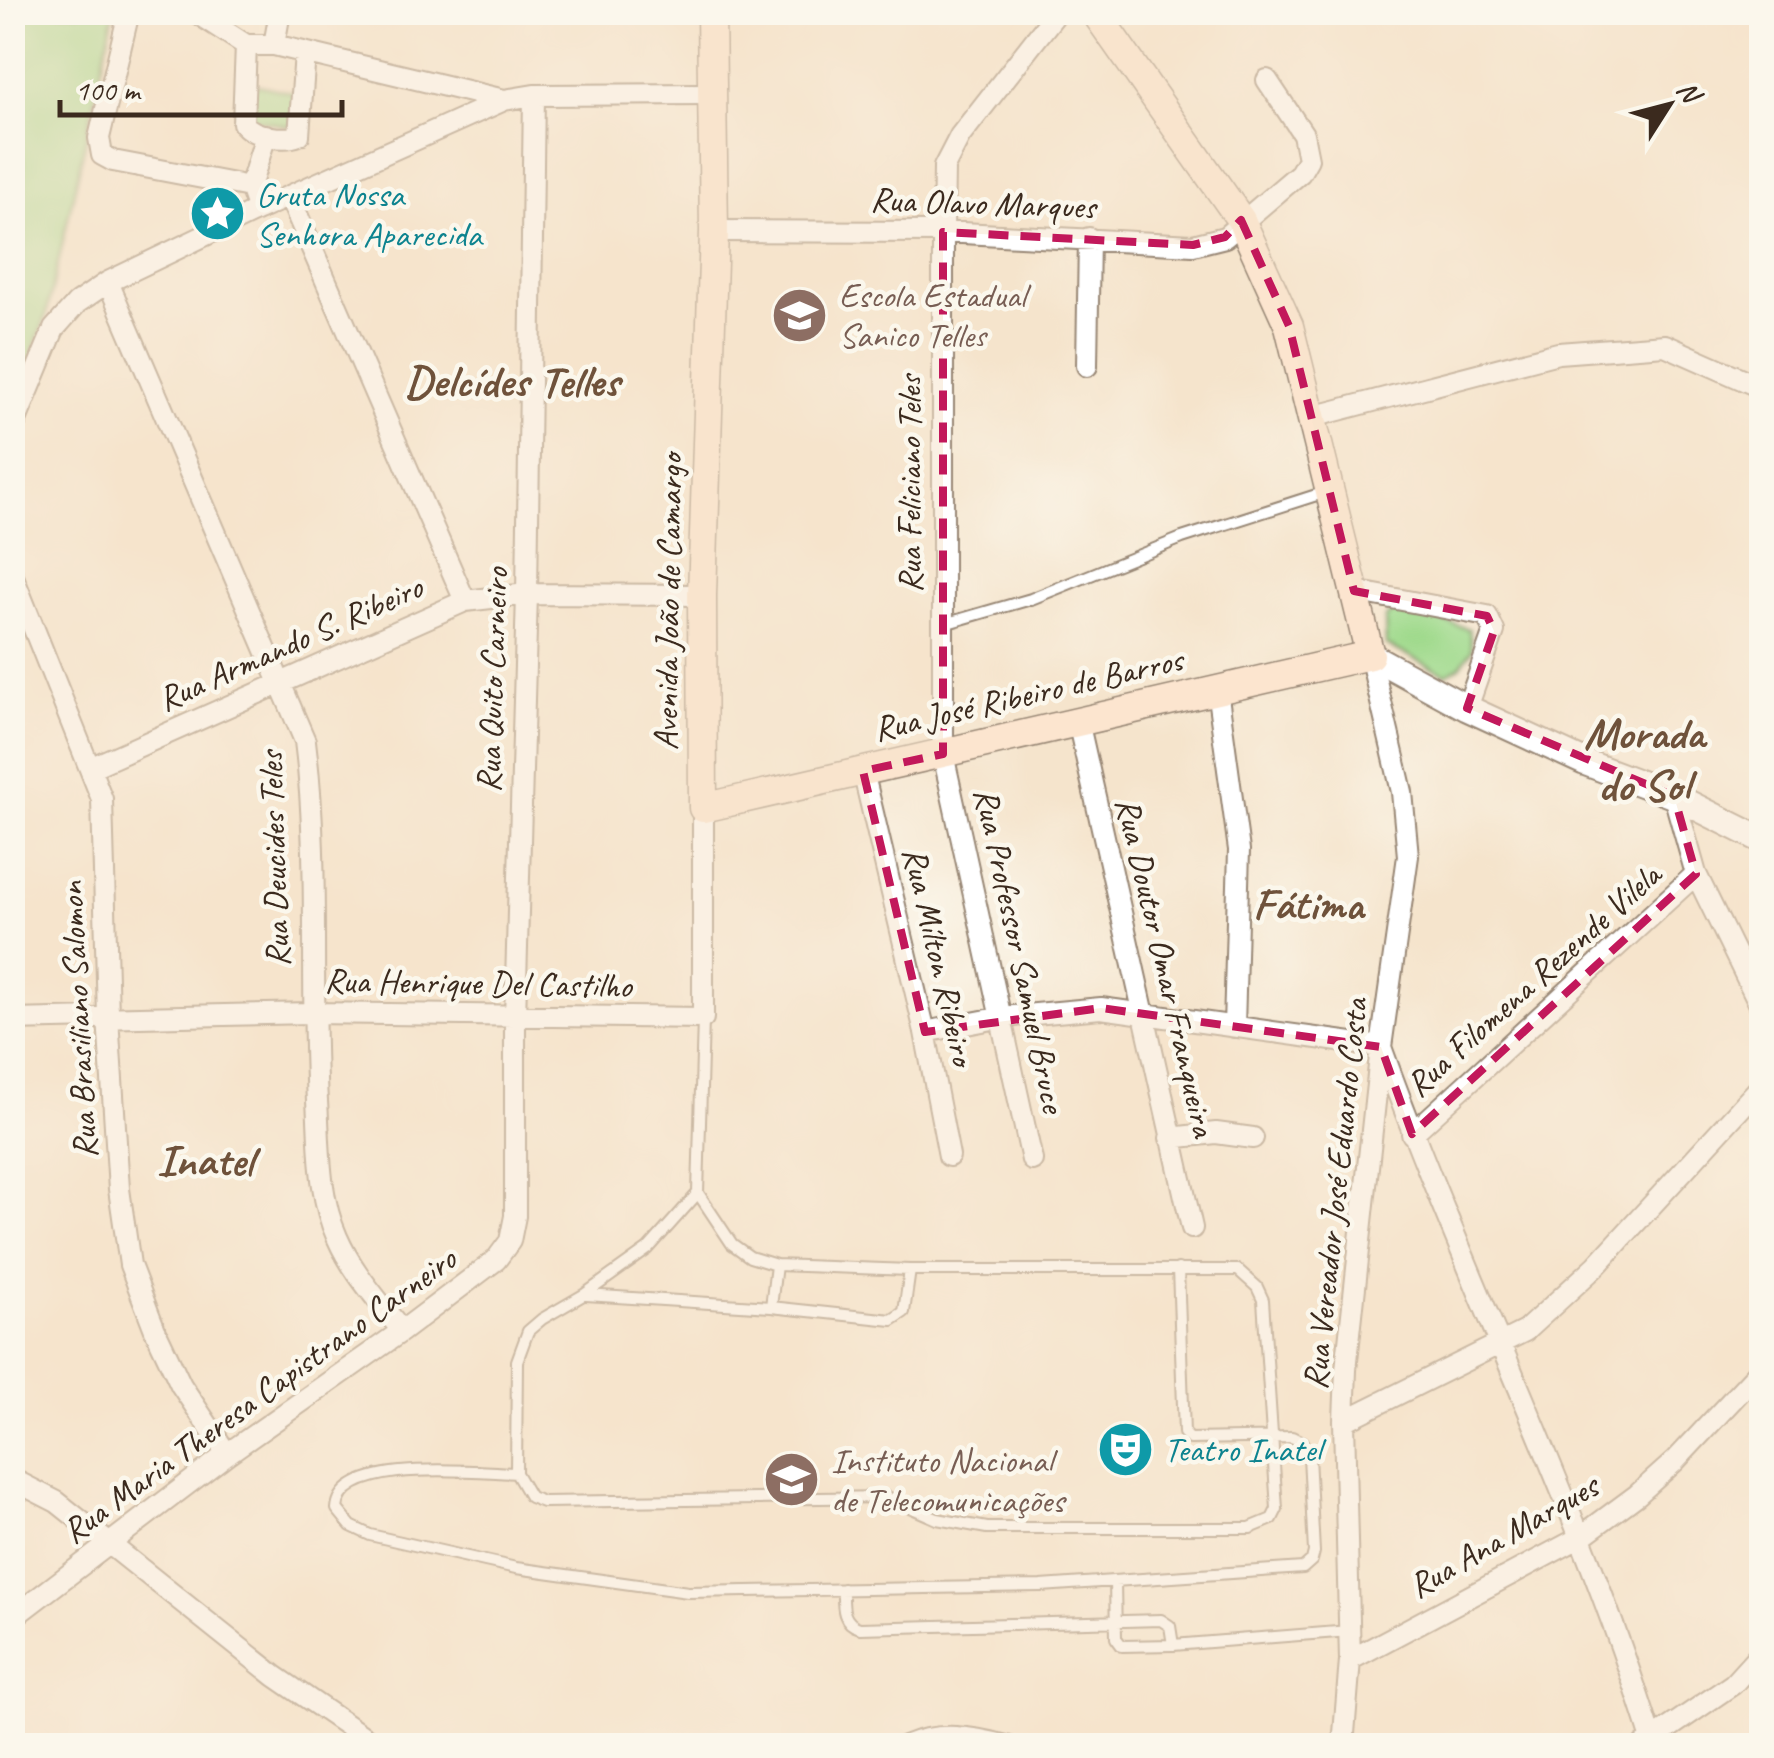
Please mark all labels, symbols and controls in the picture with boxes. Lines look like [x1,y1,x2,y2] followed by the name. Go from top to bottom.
[60,55,342,117] scale bar
[1619,55,1719,155] north arrow
[75,71,142,109] text: 100 m
[1670,73,1711,112] text: N
[256,172,485,257] place label: Gruta Nossa Senhora Aparecida
[870,177,1099,230] street label: Rua Olavo Marques
[187,184,247,244] place icon: Gruta Nossa Senhora Aparecida
[839,273,1032,358] place label: Escola Estadual Sanico Telles
[770,285,830,345] school or university icon: Escola Estadual Sanico Telles
[405,353,623,410] district label: Delcídes Telles
[887,372,932,593] street label: Rua Feliciano Teles
[643,450,693,751] street label: Avenida João de Camargo
[151,564,431,722] street label: Rua Armando S. Ribeiro
[466,565,518,793] street label: Rua Quito Carneiro
[869,636,1190,751] street label: Rua José Ribeiro de Barros
[1584,705,1708,814] district label: Morada do Sol
[248,747,300,968] street label: Rua Deucides Teles
[964,784,1077,1119] street label: Rua Professor Samuel Bruce
[1105,793,1227,1143] street label: Rua Doutor Omar Franqueira
[892,843,987,1073] street label: Rua Mílton Ribeiro
[1396,852,1672,1107] street label: Rua Filomena Rezende Vilela
[1253,876,1367,933] district label: Fátima
[48,879,108,1159] street label: Rua Brasiliano Salomon
[324,958,634,1008] street label: Rua Henrique Del Castilho
[1292,994,1378,1392] street label: Rua Vereador José Eduardo Costa
[157,1132,261,1189] district label: Inatel
[53,1236,466,1553] street label: Rua Maria Theresa Capistrano Carneiro
[1095,1419,1155,1479] theatre icon: Teatro Inatel
[1164,1427,1327,1472] place label: Teatro Inatel
[831,1438,1067,1523] place label: Instituto Nacional de Telecomunicações
[762,1450,822,1510] school or university icon: Instituto Nacional de Telecomunicações
[1400,1462,1609,1608] street label: Rua Ana Marques

